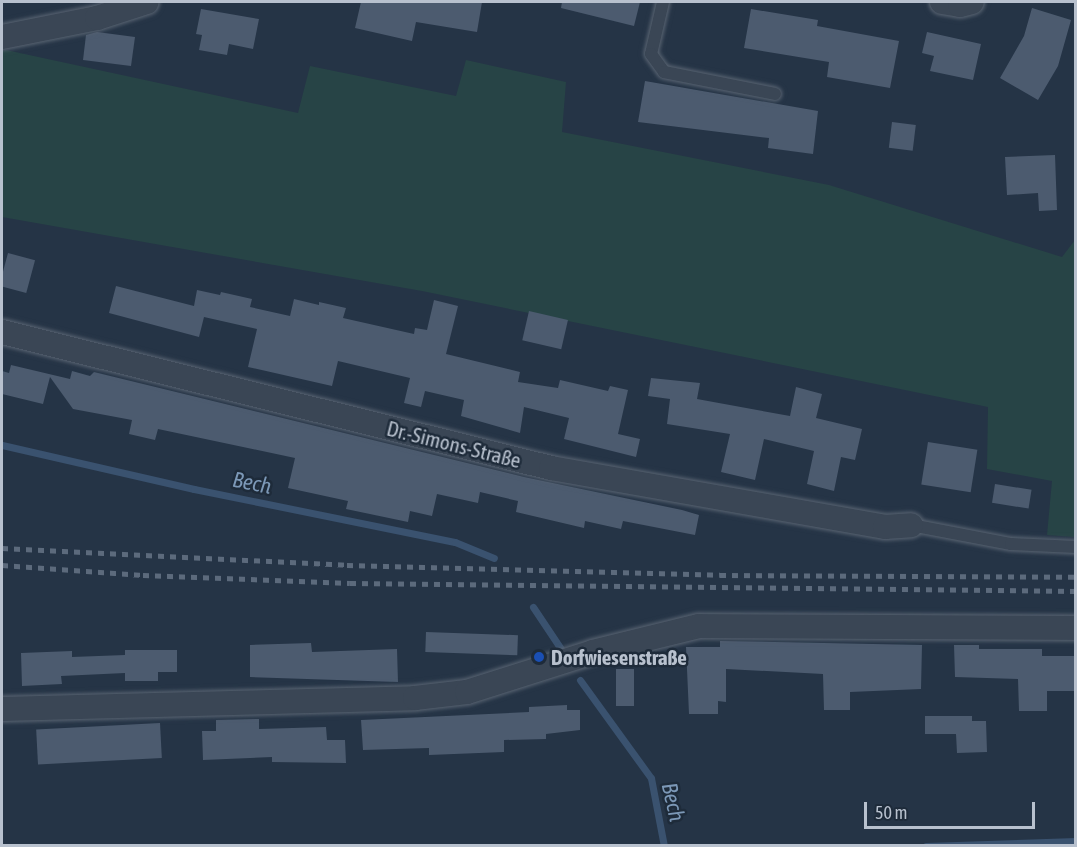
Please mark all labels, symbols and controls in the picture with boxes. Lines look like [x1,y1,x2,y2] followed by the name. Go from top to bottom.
[384,415,524,473] street label: Dr.-Simons-Straße
[230,466,274,500] water label: Bech
[551,644,687,670] place label: Dorfwiesenstraße
[532,650,546,664] marker: Dorfwiesenstraße
[656,780,690,824] water label: Bech
[867,790,1038,828] scale bar
[875,802,907,823] text: 50 m

